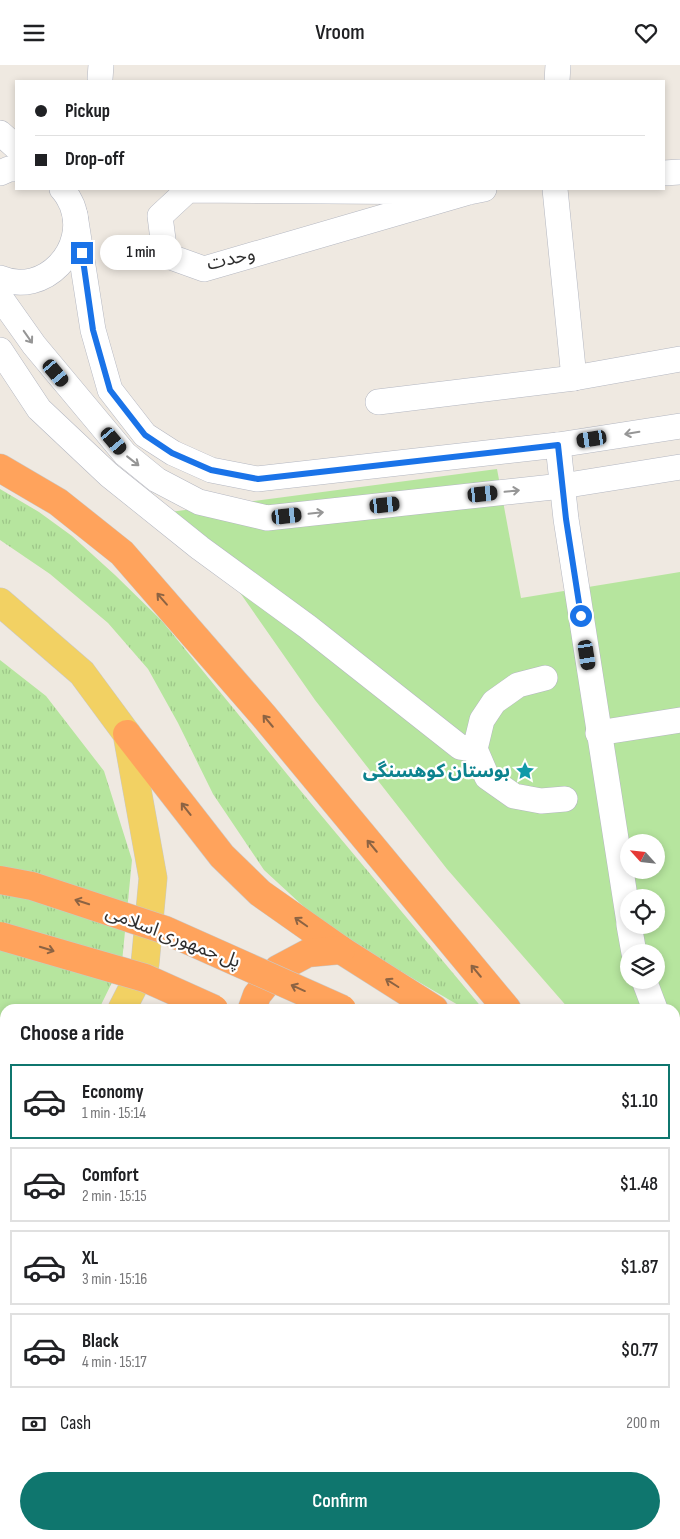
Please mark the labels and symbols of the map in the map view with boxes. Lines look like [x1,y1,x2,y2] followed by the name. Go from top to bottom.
[100,235,182,271] callout: 1 min
[71,242,93,264] route end
[205,242,257,276] street label: وحدت
[23,330,33,344] one-way arrow
[40,357,71,389] car
[98,425,129,457] car
[576,429,607,449] car
[624,429,640,439] one-way arrow
[126,455,139,466] one-way arrow
[467,485,498,503] car
[504,486,520,496] one-way arrow
[369,496,400,514] car
[271,507,302,525] car
[308,508,324,517] one-way arrow
[156,592,167,605] one-way arrow
[570,605,592,627] route start
[577,639,596,671] car
[263,715,274,728] one-way arrow
[363,760,510,783] place label: بوستان کوهسنگی
[514,760,536,782] place icon: بوستان کوهسنگی
[180,803,191,816] one-way arrow
[620,834,665,879] north arrow
[366,840,378,853] one-way arrow
[74,897,90,907] one-way arrow
[102,901,244,973] street label: پل جمهوری اسلامی
[294,917,308,927] one-way arrow
[39,944,55,954] one-way arrow
[470,965,481,978] one-way arrow
[386,977,400,987] one-way arrow
[291,983,306,993] one-way arrow

